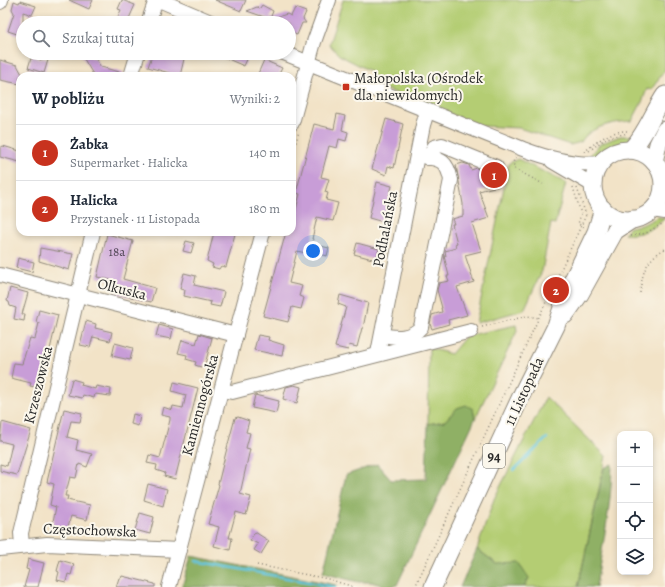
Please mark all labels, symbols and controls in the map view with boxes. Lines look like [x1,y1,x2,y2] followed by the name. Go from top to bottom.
[16,16,296,60] search box
[30,27,52,49] icon: search
[62,28,135,48] text: Szukaj tutaj
[354,68,484,105] place label: Małopolska (Ośrodek dla niewidomych)
[341,82,351,92] marker: Małopolska (Ośrodek dla niewidomych)
[32,87,104,110] text: W pobliżu
[230,90,280,107] text: Wyniki: 2
[70,134,108,154] text: Żabka
[43,144,47,161] text: 1
[249,144,280,161] text: 140 m
[70,154,188,171] text: Supermarket · Halicka
[481,160,507,190] pin: 1
[368,189,402,269] street label: Podhalańska
[70,190,118,210] text: Halicka
[42,200,48,217] text: 2
[249,200,280,217] text: 180 m
[70,210,200,227] text: Przystanek · 11 Listopada
[303,241,323,261] your location
[109,243,125,260] house number: 18a
[95,273,149,305] street label: Olkuska
[543,275,569,305] pin: 2
[19,344,57,426] street label: Krzeszowska
[177,352,223,458] street label: Kamiennogórska
[499,353,549,429] street label: 11 Listopada
[617,431,653,575] map controls
[617,431,653,467] button: +
[483,444,505,468] road number: 94
[617,467,653,503] button: −
[617,503,653,539] button: locate
[43,518,137,542] street label: Częstochowska
[617,539,653,575] button: layers

